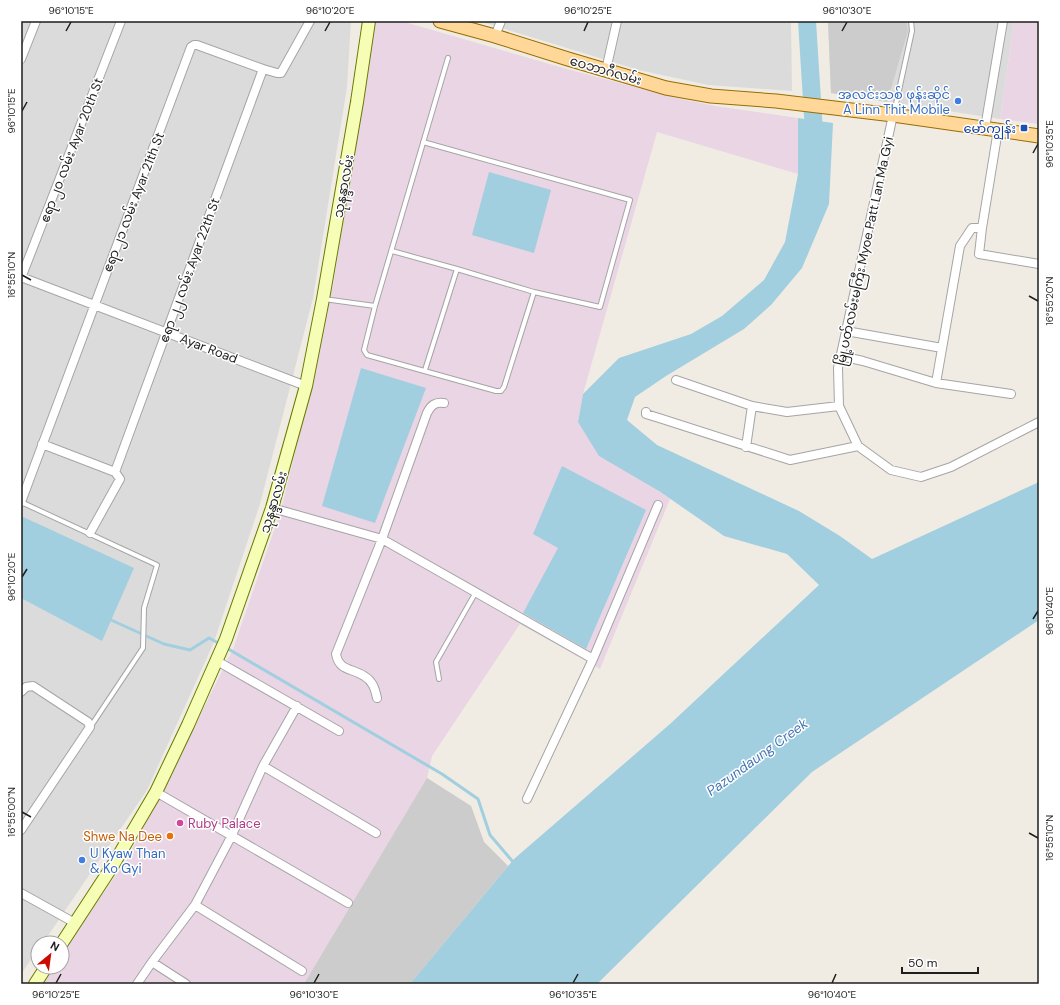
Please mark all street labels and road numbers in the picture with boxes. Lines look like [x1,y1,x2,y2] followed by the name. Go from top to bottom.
[568,52,644,89] street label: ဝေဘာဂီလမ်း
[36,75,109,226] street label: ဧရာ ၂၀ လမ်း Ayar 20th St
[99,130,170,275] street label: ဧရာ ၂၁ လမ်း Ayar 21th St
[832,135,899,368] street label: မြို့ပတ်လမ်းမကြီး Myoe Patt Lan Ma Gyi
[330,153,360,220] street label: သုနန္ဒာလမ်း
[155,196,225,345] street label: ဧရာ ၂၂ လမ်း Ayar 22th St
[178,330,240,367] street label: Ayar Road
[256,469,293,536] street label: သုနန္ဒာလမ်း

